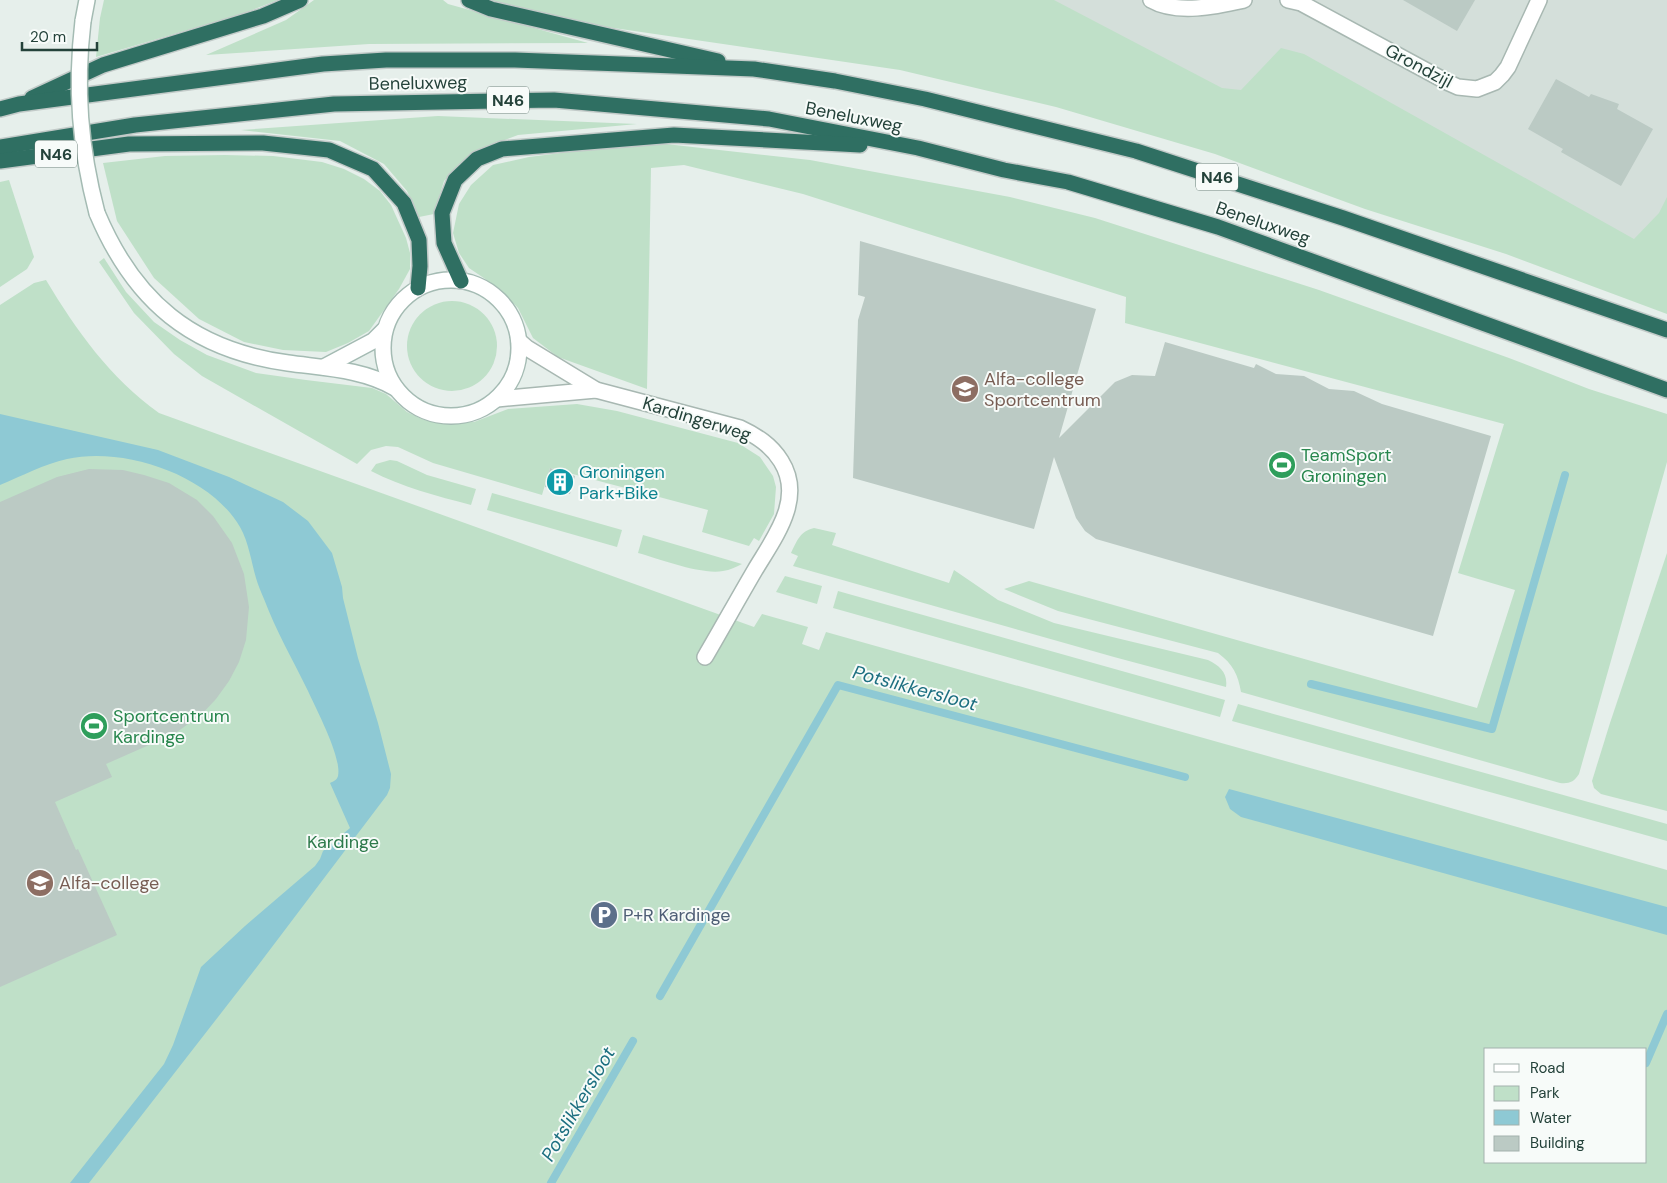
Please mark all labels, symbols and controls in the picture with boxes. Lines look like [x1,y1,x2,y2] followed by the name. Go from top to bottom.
[22,20,98,52] scale bar
[30,27,66,47] text: 20 m
[1381,38,1457,94] street label: Grondzijl
[369,70,467,96] street label: Beneluxweg
[487,86,529,114] road number: N46
[803,96,905,138] street label: Beneluxweg
[35,140,77,168] road number: N46
[1196,163,1238,190] road number: N46
[1213,196,1313,250] street label: Beneluxweg
[984,367,1101,412] place label: Alfa-college Sportcentrum
[950,374,980,404] school or university icon: Alfa-college Sportcentrum
[640,391,754,447] street label: Kardingerweg
[1301,443,1392,488] place label: TeamSport Groningen
[1267,450,1297,480] sports icon: TeamSport Groningen
[579,460,665,505] place label: Groningen Park+Bike
[545,467,575,497] building icon: Groningen Park+Bike
[850,659,981,717] water label: Potslikkersloot
[113,704,230,749] place label: Sportcentrum Kardinge
[79,711,109,741] sports icon: Sportcentrum Kardinge
[307,830,379,854] park label: Kardinge
[25,868,55,898] school or university icon: Alfa-college
[59,871,159,895] place label: Alfa-college
[589,900,619,930] parking icon: P+R Kardinge
[623,903,731,927] place label: P+R Kardinge
[535,1042,621,1166] water label: Potslikkersloot
[1484,1048,1647,1163] legend
[1530,1058,1565,1078] text: Road
[1530,1083,1560,1103] text: Park
[1530,1108,1572,1128] text: Water
[1530,1133,1585,1153] text: Building

